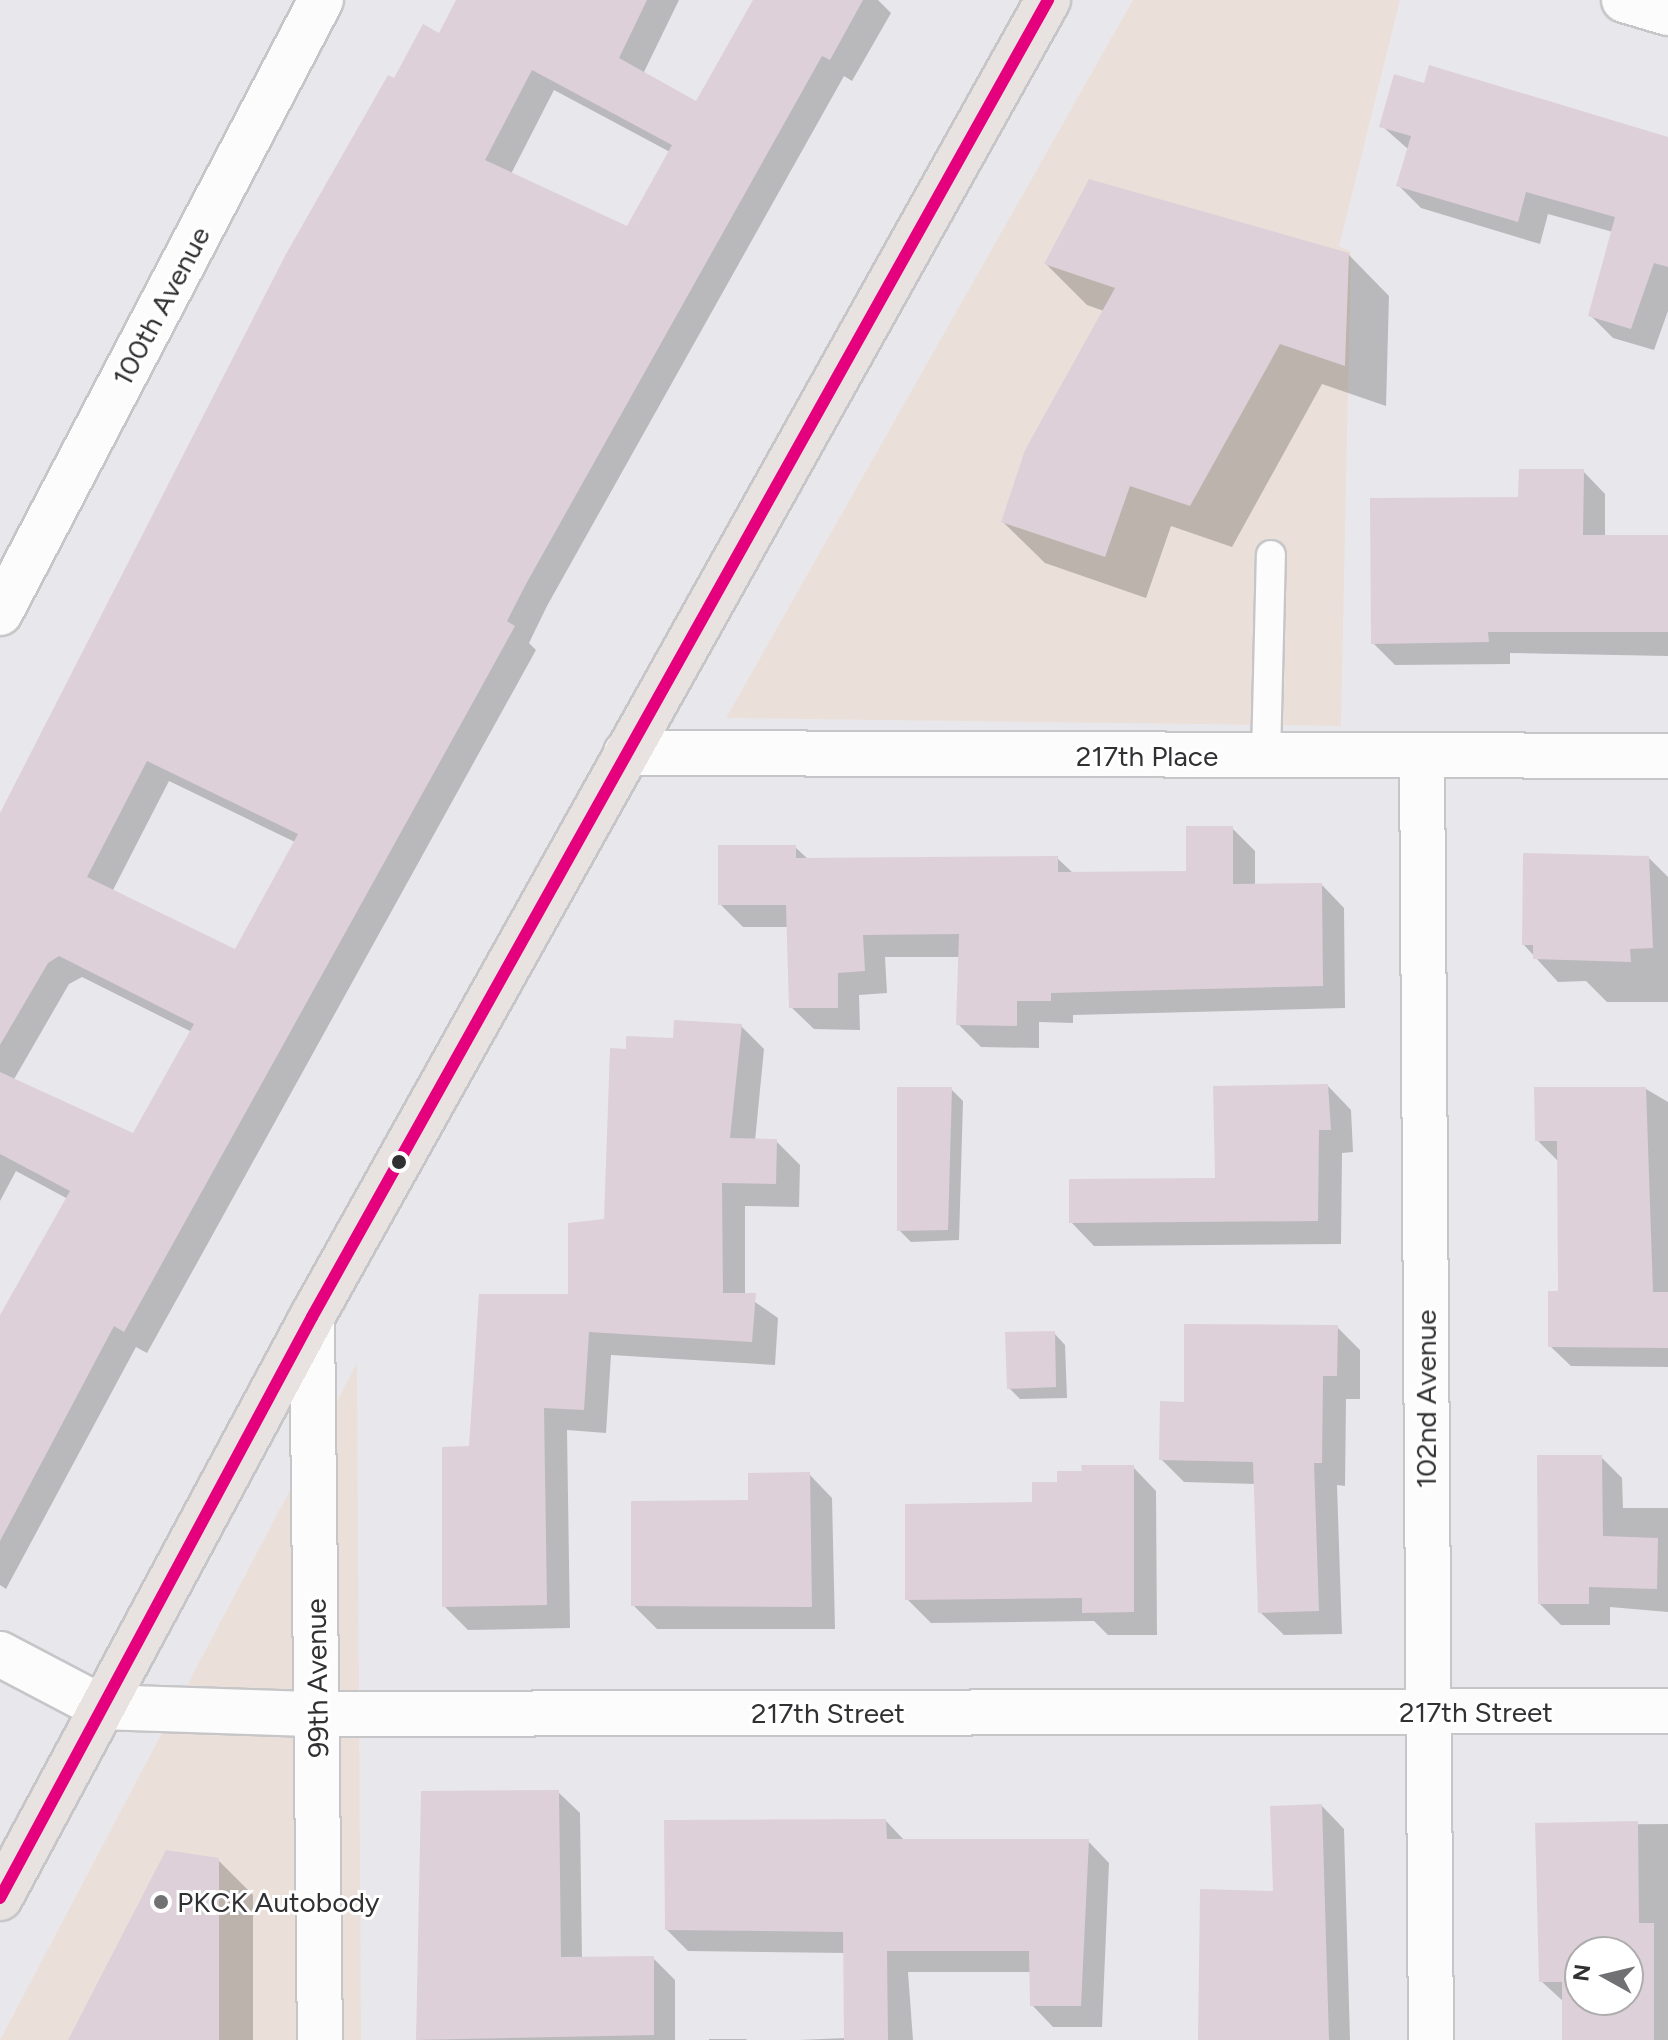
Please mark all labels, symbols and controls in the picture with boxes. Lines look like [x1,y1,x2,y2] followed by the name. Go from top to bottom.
[105,221,217,391] street label: 100th Avenue
[1076,739,1218,773] street label: 217th Place
[391,1154,407,1170] unlabelled marker
[1409,1310,1443,1488] street label: 102nd Avenue
[299,1598,335,1758] street label: 99th Avenue
[1399,1695,1553,1729] street label: 217th Street
[751,1696,905,1730] street label: 217th Street
[177,1885,380,1919] place label: PKCK Autobody
[152,1893,170,1911] marker: PKCK Autobody
[1564,1936,1644,2016] north arrow
[1567,1963,1596,1983] text: N

